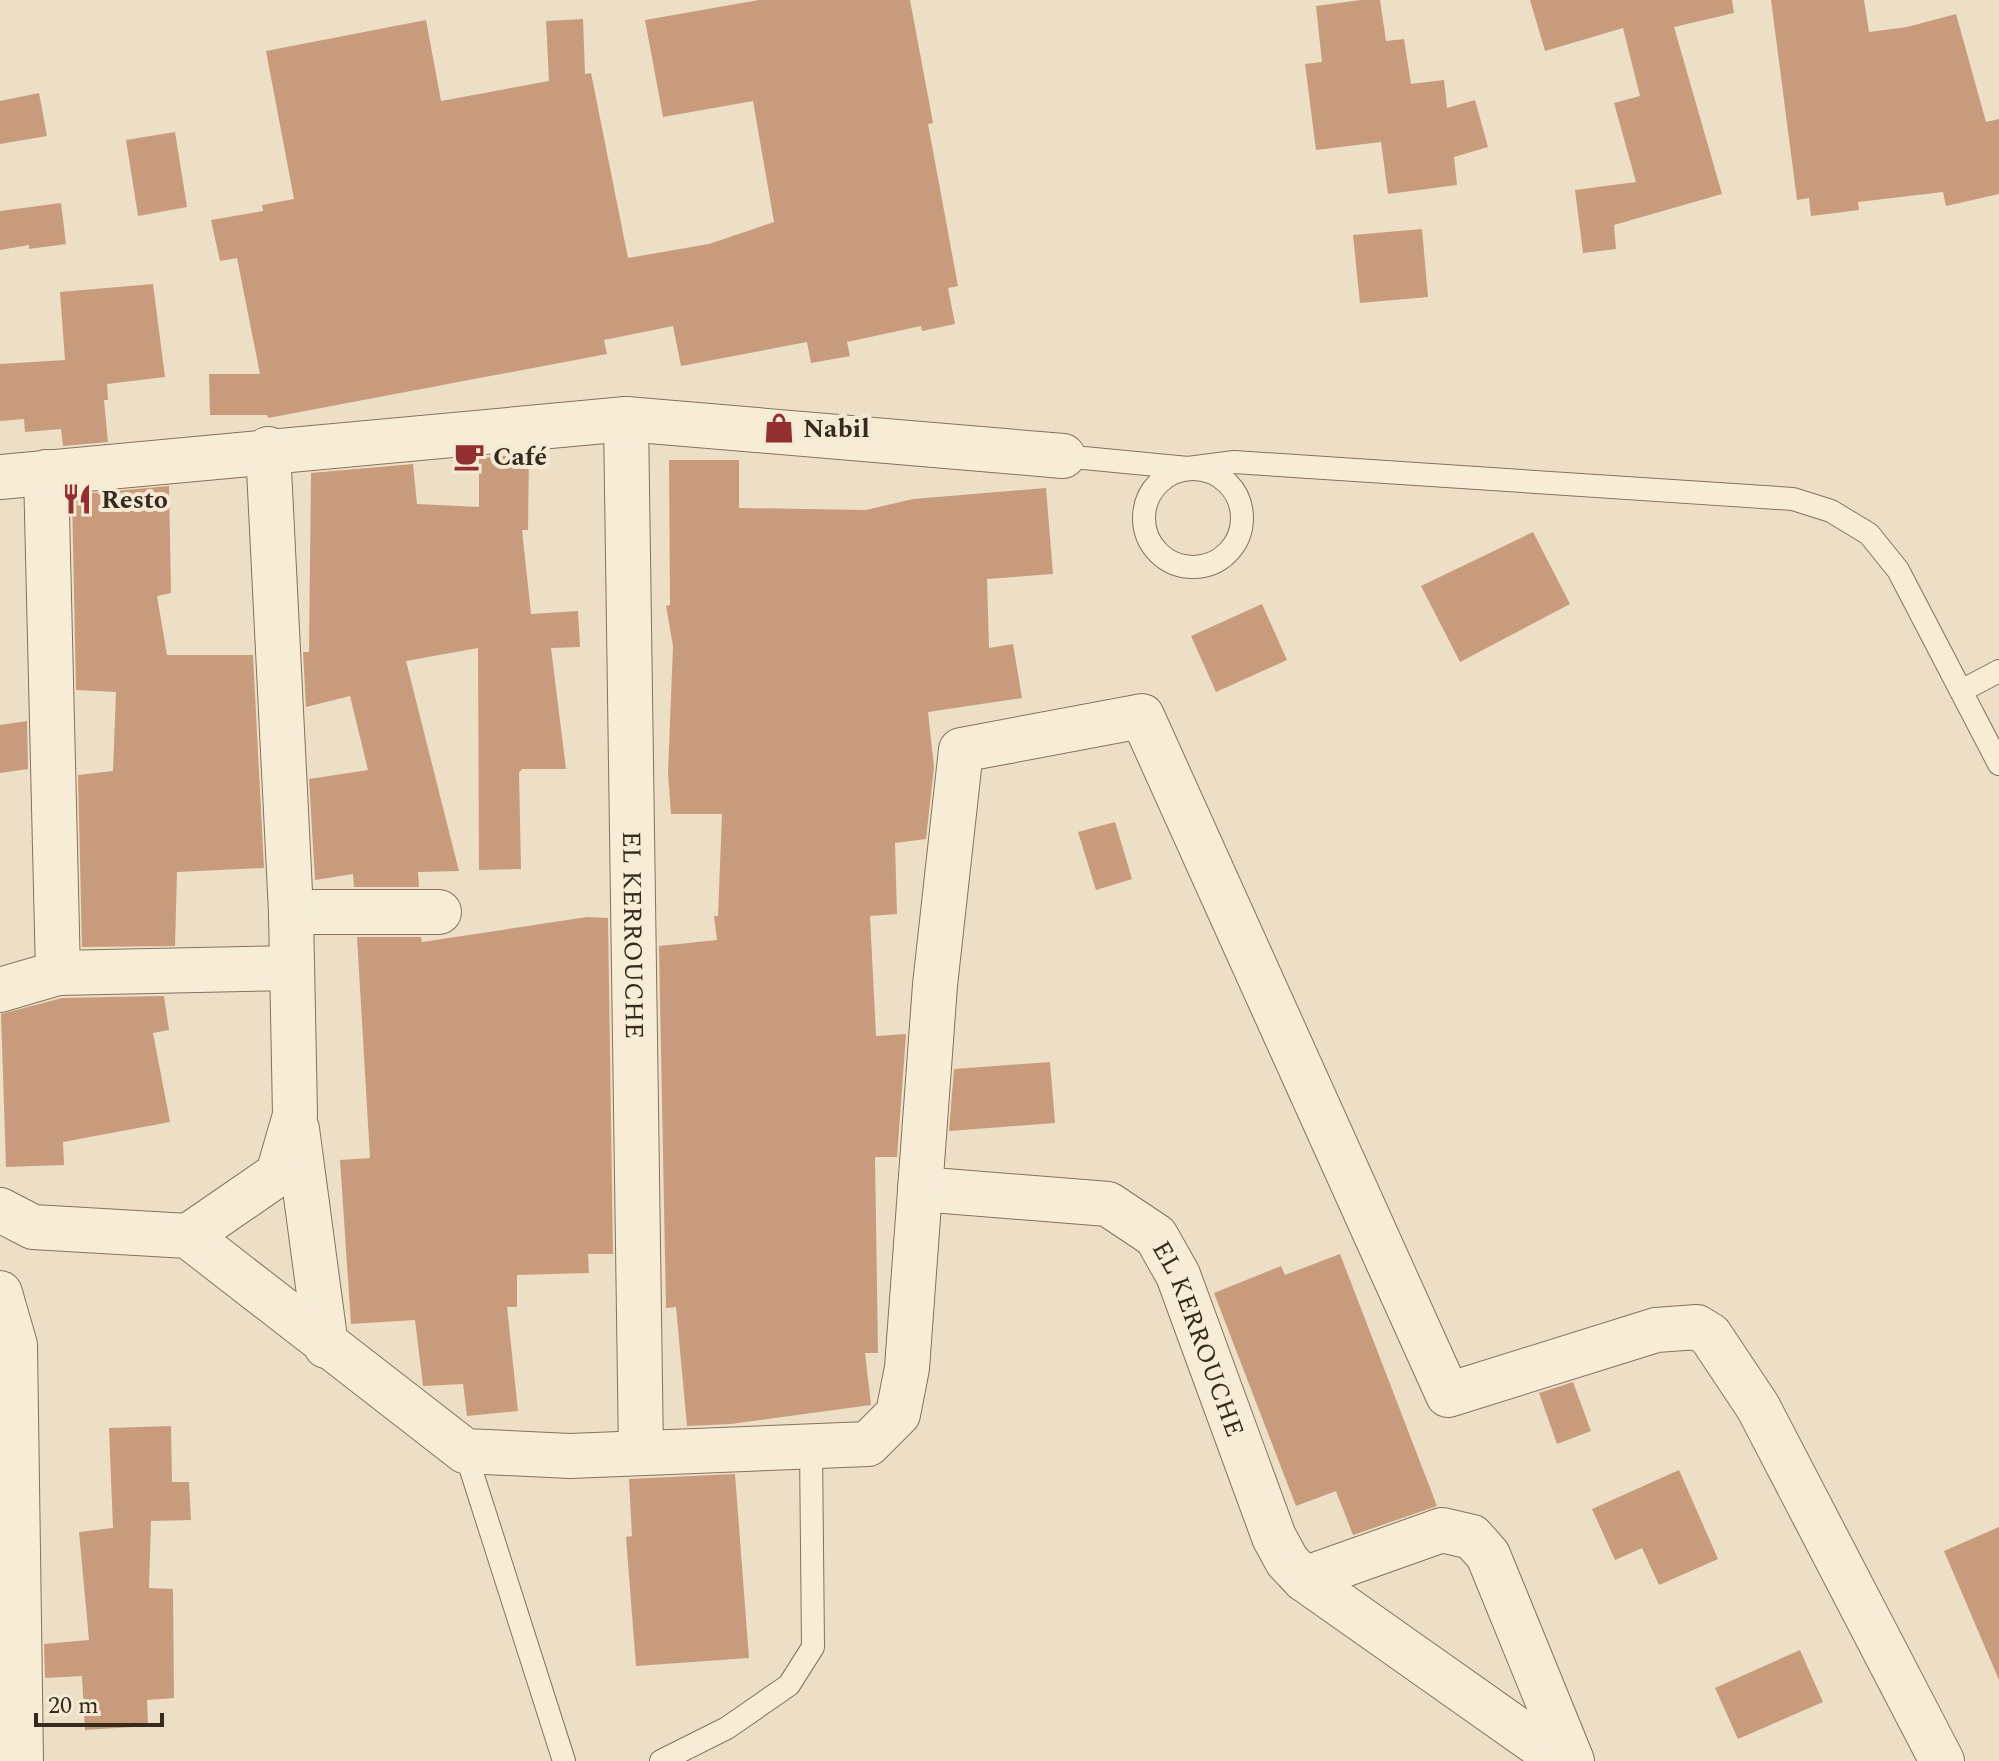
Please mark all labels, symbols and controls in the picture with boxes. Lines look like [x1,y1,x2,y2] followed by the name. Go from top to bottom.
[803,409,870,449] place label: Nabil
[762,411,796,445] shop icon: Nabil
[493,437,547,477] place label: Café
[452,439,486,473] cafe icon: Café
[101,480,168,520] place label: Resto
[60,482,94,516] restaurant icon: Resto
[611,831,654,1039] street label: EL KERROUCHE
[1141,1233,1255,1443] street label: EL KERROUCHE
[36,1677,162,1727] scale bar
[48,1688,99,1724] text: 20 m

